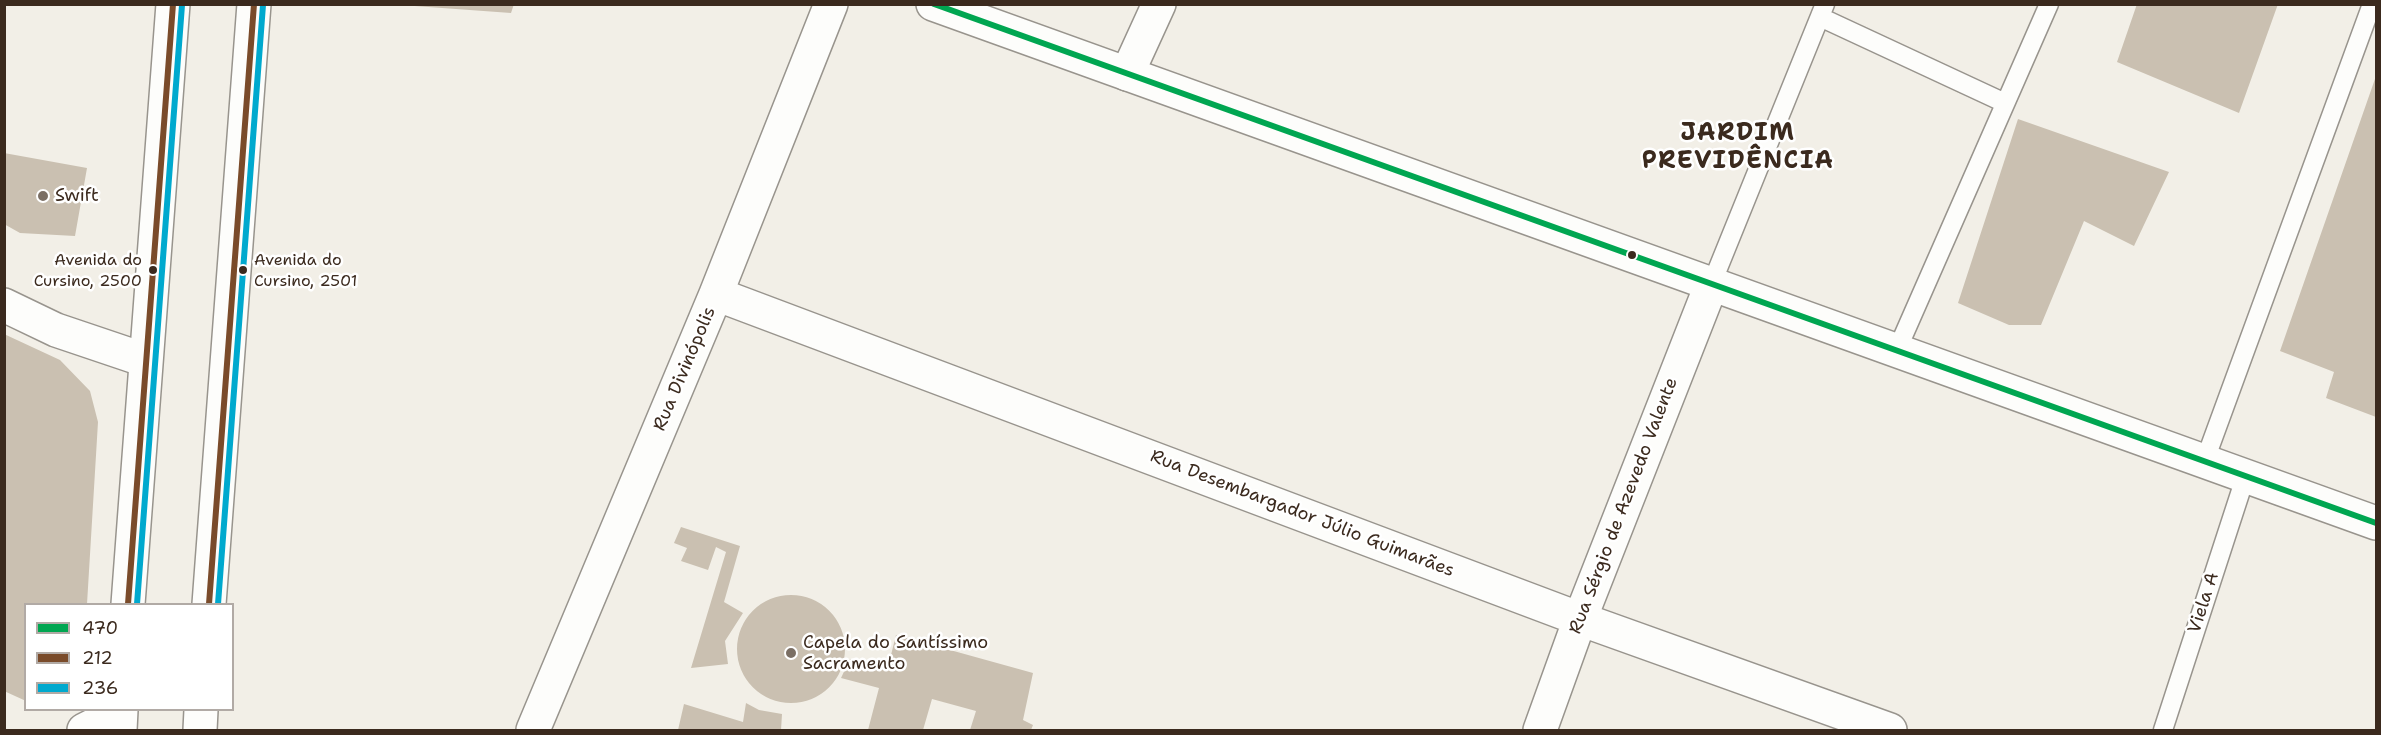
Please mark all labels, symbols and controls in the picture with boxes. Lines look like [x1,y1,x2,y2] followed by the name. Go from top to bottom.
[1642,120,1834,176] district label: JARDIM PREVIDÊNCIA
[55,185,99,207] place label: Swift
[36,189,50,203] marker: Swift
[1626,249,1638,261] unlabelled marker
[34,251,142,289] place label: Avenida do Cursino, 2500
[254,251,357,289] place label: Avenida do Cursino, 2501
[147,264,159,276] marker: Avenida do Cursino, 2500
[237,264,249,276] marker: Avenida do Cursino, 2501
[649,304,721,434] street label: Rua Divinópolis
[1565,375,1683,637] street label: Rua Sérgio de Azevedo Valente
[1147,446,1457,582] street label: Rua Desembargador Júlio Guimarães
[2184,570,2224,636] street label: Viela A
[24,603,234,711] legend
[82,616,118,640] text: 470
[803,632,988,674] place label: Capela do Santíssimo Sacramento
[82,646,113,670] text: 212
[784,646,798,660] marker: Capela do Santíssimo Sacramento
[82,676,118,700] text: 236

